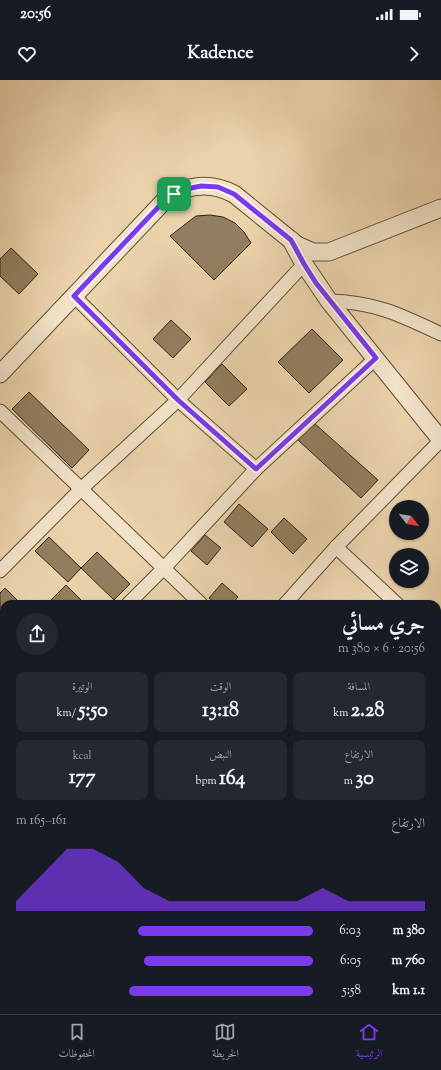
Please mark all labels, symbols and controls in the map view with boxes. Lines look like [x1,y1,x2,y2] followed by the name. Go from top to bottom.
[20,4,51,25] text: 20:56
[187,41,254,67] text: Kadence
[16,43,38,65] icon: heart
[403,43,425,65] icon: forward
[157,177,191,211] pin
[163,183,185,205] icon: arrive
[389,500,429,540] north arrow
[389,500,429,588] map controls
[389,548,429,588] button: layers
[342,609,425,641] text: جري مسائي
[16,613,58,655] button: share
[338,640,425,658] text: 20:56 · 6 × 380 m
[72,679,92,695] text: الوتيرة
[210,679,231,695] text: الوقت
[348,679,370,695] text: المسافة
[78,697,108,726] text: 5:50
[202,697,239,726] text: 13:18
[351,697,384,726] text: 2.28
[56,705,78,721] text: /km
[333,705,351,721] text: km
[209,747,232,763] text: النبض
[345,747,373,763] text: الارتفاع
[73,748,92,764] text: kcal
[69,764,96,793] text: 177
[219,765,245,794] text: 164
[355,765,374,794] text: 30
[196,773,219,789] text: bpm
[344,773,355,789] text: m
[16,812,67,830] text: 161–165 m
[391,815,425,833] text: الارتفاع
[339,922,361,940] text: 6:03
[393,922,425,940] text: 380 m
[340,952,361,970] text: 6:05
[392,952,425,970] text: 760 m
[342,982,361,1000] text: 5:58
[392,982,425,1000] text: 1.1 km
[59,1021,95,1064] tab: المحفوظات
[212,1021,239,1064] tab: الخريطة
[356,1021,382,1064] tab: الرئيسية

